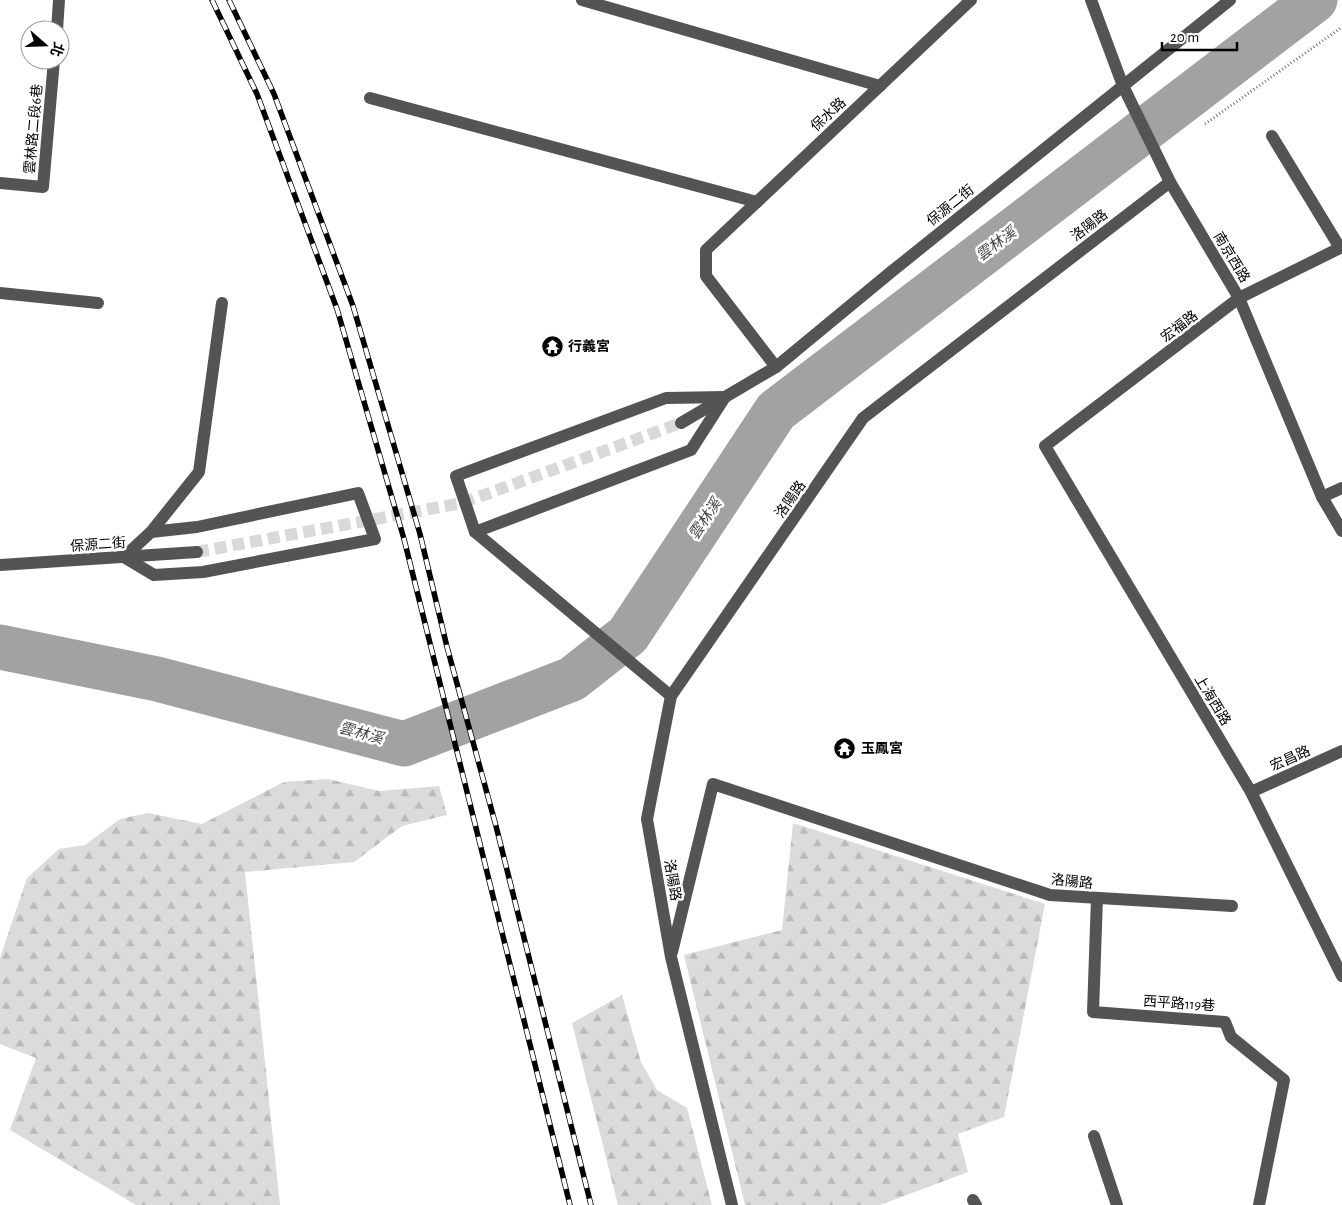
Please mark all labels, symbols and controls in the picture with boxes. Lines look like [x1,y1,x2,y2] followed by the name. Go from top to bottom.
[20,20,70,70] north arrow
[1162,20,1237,52] scale bar
[1170,30,1199,45] text: 20 m
[47,40,66,58] text: 北
[22,83,45,175] street label: 雲林路二段6巷
[808,95,849,134] street label: 保水路
[924,182,977,229] street label: 保源二街
[1068,207,1110,244] street label: 洛陽路
[973,223,1020,264] water label: 雲林溪
[1211,229,1252,285] street label: 南京西路
[1158,308,1201,345] street label: 宏福路
[540,334,564,358] temple icon: 行義宮
[568,338,610,354] place label: 行義宮
[772,478,809,521] street label: 洛陽路
[686,494,725,542] water label: 雲林溪
[70,535,126,554] street label: 保源二街
[1192,672,1233,728] street label: 上海西路
[337,719,387,747] water label: 雲林溪
[833,736,857,760] temple icon: 玉鳳宮
[861,740,903,756] place label: 玉鳳宮
[1268,743,1312,774] street label: 宏昌路
[661,858,684,902] street label: 洛陽路
[1050,872,1094,891] street label: 洛陽路
[1142,993,1216,1013] street label: 西平路119巷

